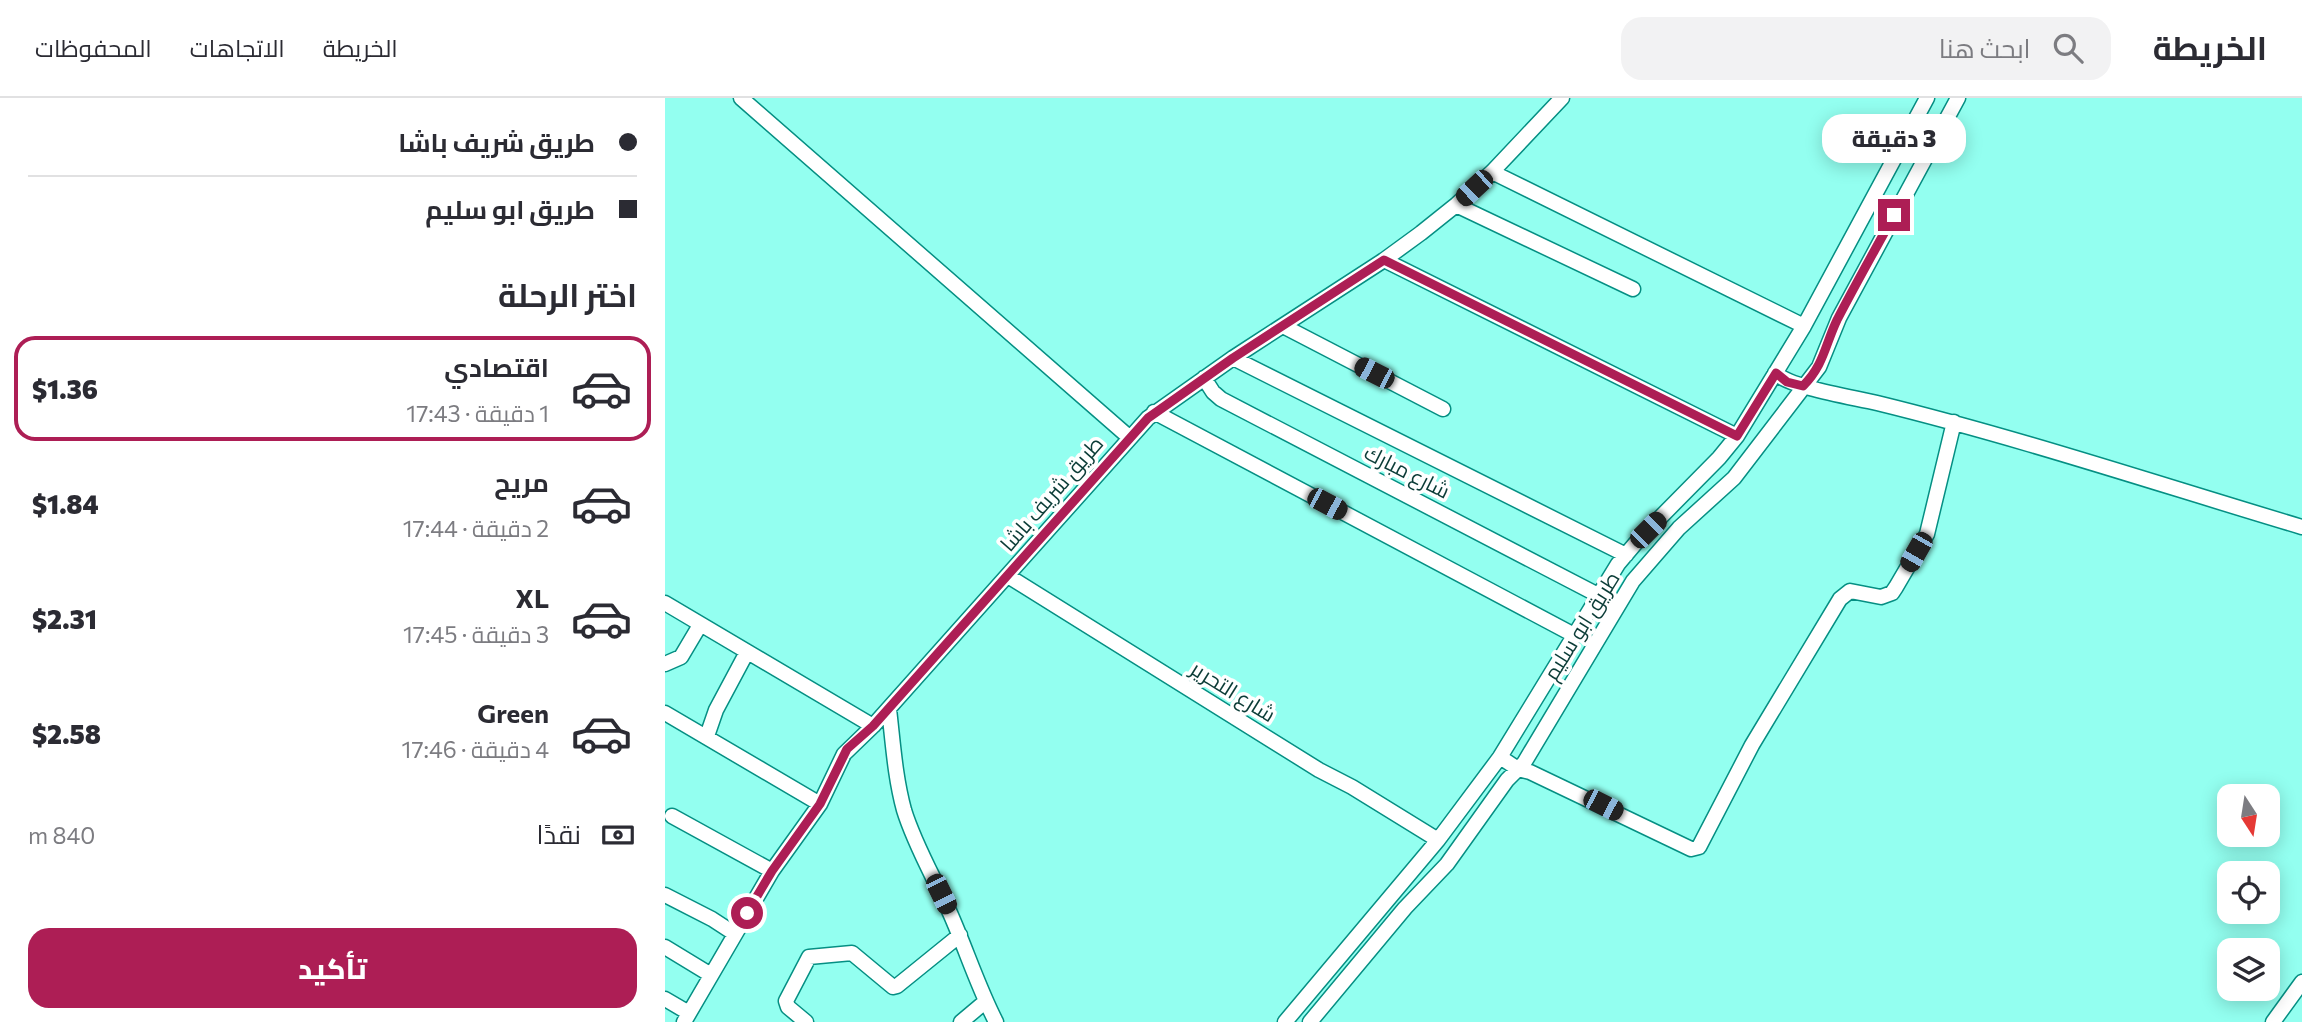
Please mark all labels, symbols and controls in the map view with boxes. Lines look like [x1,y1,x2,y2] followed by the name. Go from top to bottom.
[1621,17,2111,80] search box
[2153,26,2267,67] text: الخريطة
[2049,29,2087,67] icon: search
[1939,32,2031,63] text: ابحث هنا
[35,33,152,62] text: المحفوظات
[190,33,285,62] text: الاتجاهات
[323,33,398,62] text: الخريطة
[1822,114,1966,162] callout: 3 دقيقة
[1852,124,1936,152] text: 3 دقيقة
[398,126,595,157] text: طريق شريف باشا
[1452,166,1497,210] car
[425,193,595,224] text: طريق ابو سليم
[1878,199,1910,231] route end
[498,274,637,314] text: اختر الرحلة
[444,351,549,382] text: اقتصادي
[1351,354,1398,392] car
[570,357,633,420] icon: car
[32,373,98,404] text: $1.36
[406,399,549,427] text: 1 دقيقة · 17:43
[994,430,1109,557] street label: طريق شريف باشا
[1359,439,1455,505] street label: شارع مبارك
[494,466,549,497] text: مريح
[570,472,633,535] icon: car
[1304,485,1351,523] car
[32,488,99,519] text: $1.84
[1626,508,1671,552] car
[403,514,549,542] text: 2 دقيقة · 17:44
[1897,529,1936,575] car
[1537,566,1627,686] street label: طريق ابو سليم
[515,582,549,613] text: XL
[570,587,633,650] icon: car
[32,603,97,634] text: $2.31
[403,620,549,648] text: 3 دقيقة · 17:45
[1185,654,1281,729] street label: شارع التحرير
[477,697,549,728] text: Green
[570,702,633,765] icon: car
[32,718,101,749] text: $2.58
[402,735,549,763] text: 4 دقيقة · 17:46
[2217,784,2280,847] north arrow
[2217,784,2280,1001] map controls
[1580,786,1627,824] car
[599,816,637,854] icon: cash
[537,818,581,849] text: نقدًا
[28,821,95,849] text: 840 m
[2217,861,2280,924] button: locate
[923,871,960,917] car
[731,897,763,929] route start
[28,928,637,1008] button: تأكيد
[2217,938,2280,1001] button: layers

